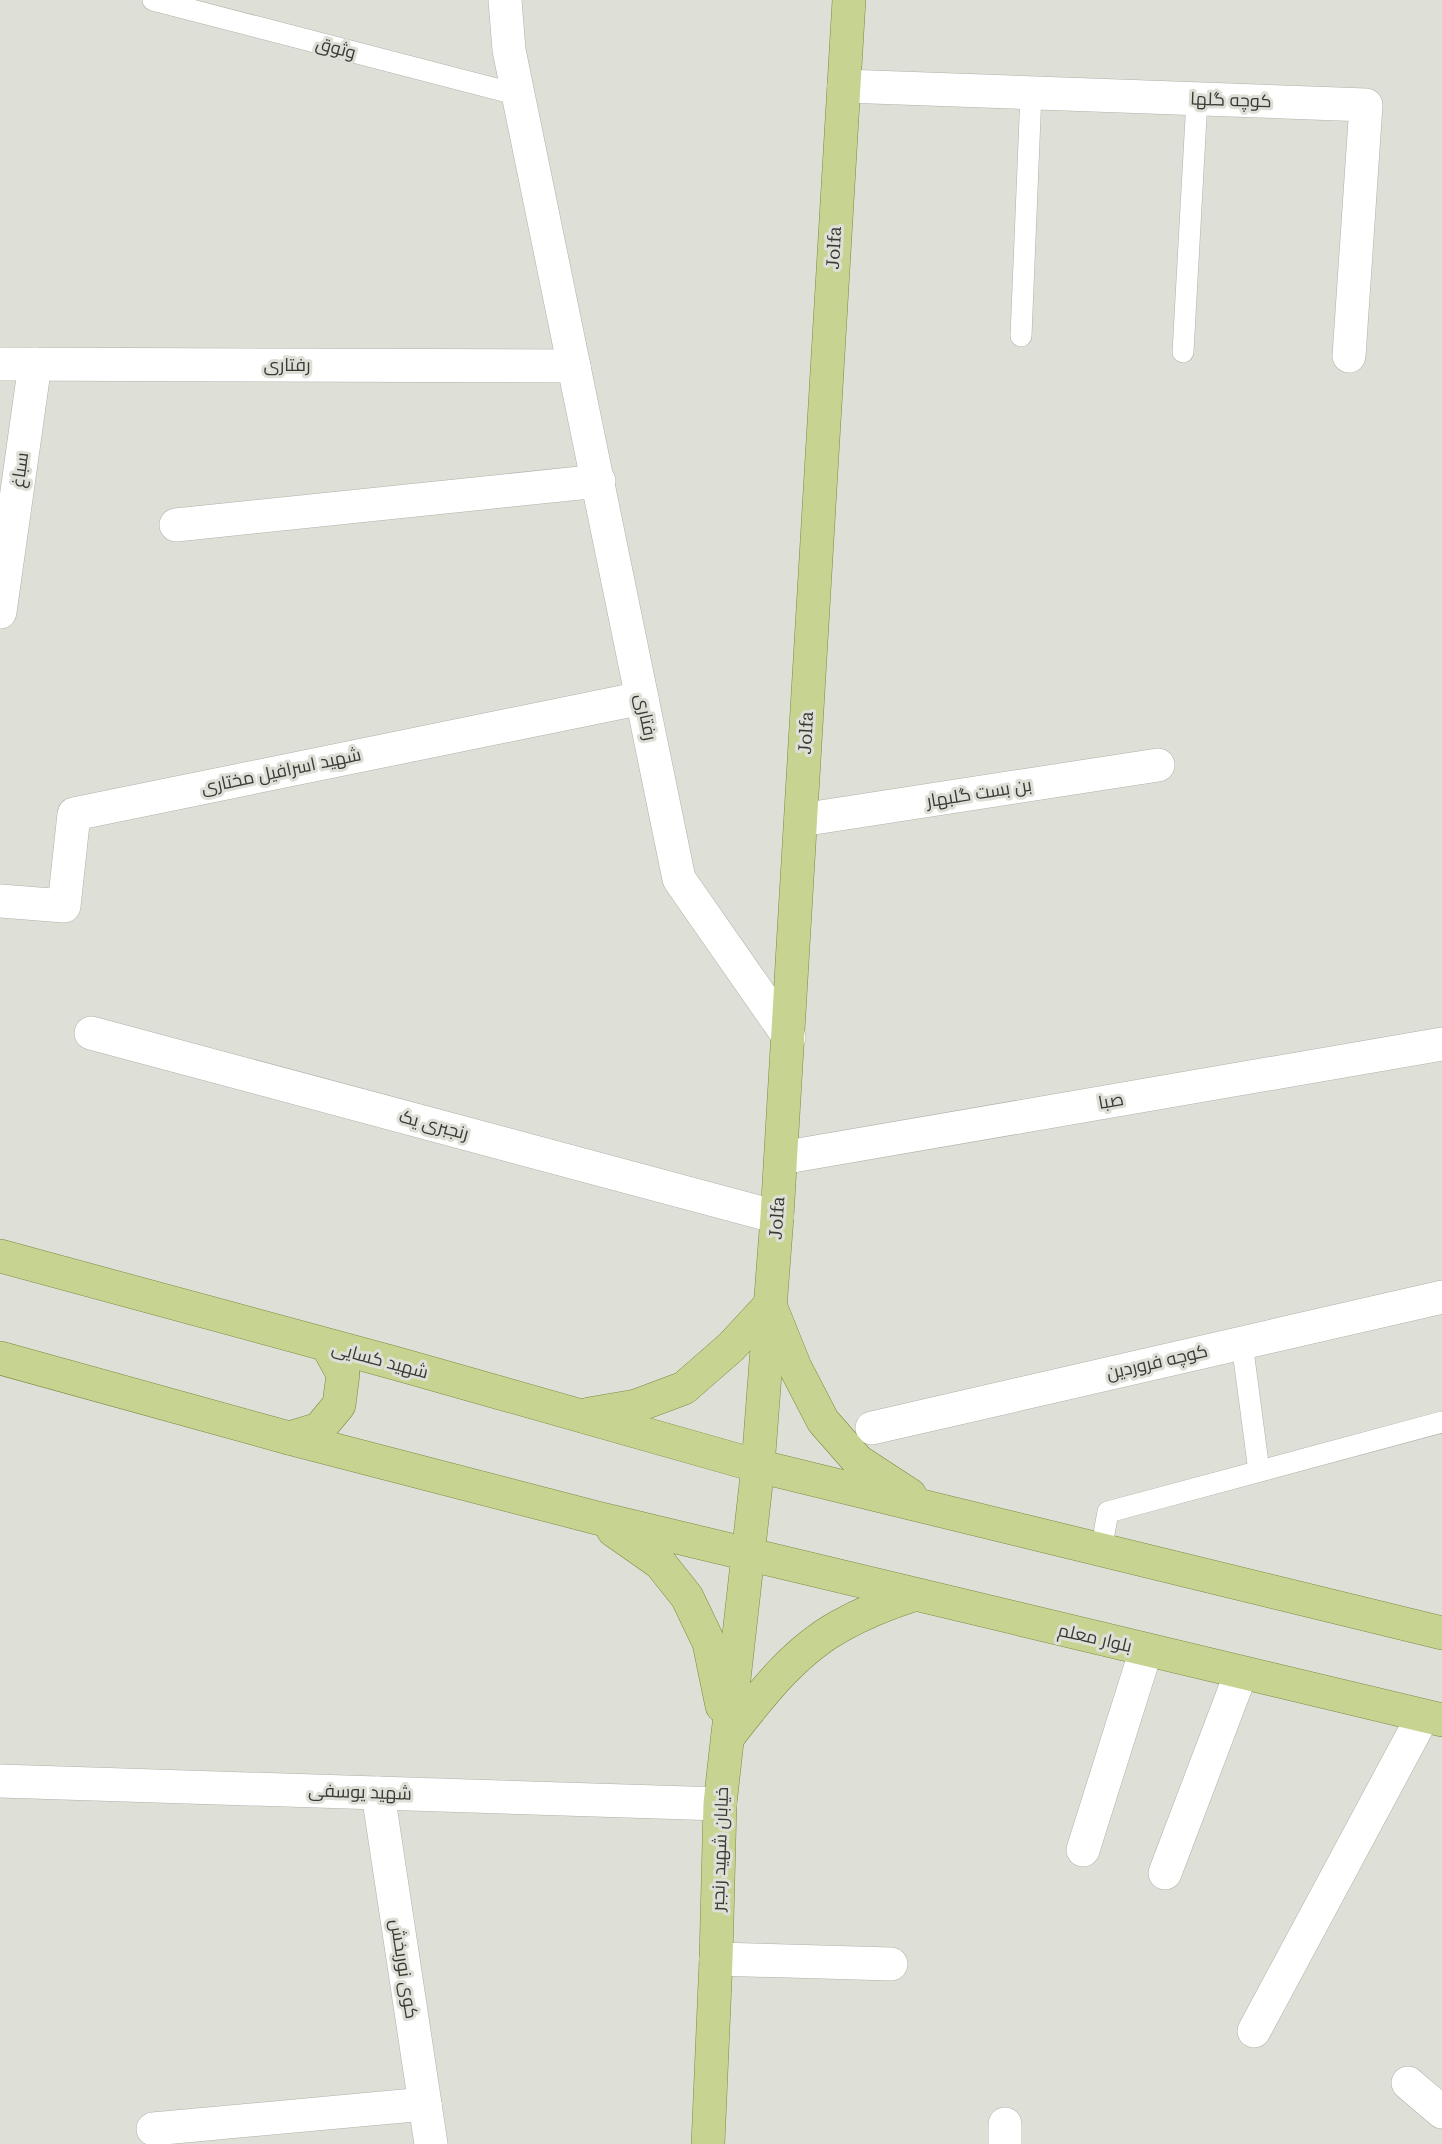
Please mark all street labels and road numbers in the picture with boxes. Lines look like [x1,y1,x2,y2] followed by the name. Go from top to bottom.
[313,32,358,65] street label: وثوق
[1190,88,1272,113] street label: کوچه گلها
[822,226,845,270] street label: Jolfa
[263,354,311,376] street label: رفتاری
[7,451,34,489] street label: سباغ
[630,692,662,742] street label: رفتاری
[794,711,817,755] street label: Jolfa
[199,743,363,799] street label: شهید اسرافیل مختاری
[924,774,1033,812] street label: بن بست گلبهار
[1097,1088,1125,1113] street label: صبا
[397,1105,471,1145] street label: رنجبری یک
[765,1196,788,1240] street label: Jolfa
[329,1337,431,1383] street label: شهید کسایی
[1104,1340,1210,1385] street label: کوچه فروردین
[1056,1619,1134,1658] street label: بلوار معلم
[308,1779,412,1805] street label: شهید یوسفی
[707,1786,733,1913] street label: خیابان شهید رنجبر
[385,1918,423,2020] street label: کوی نوربخش

